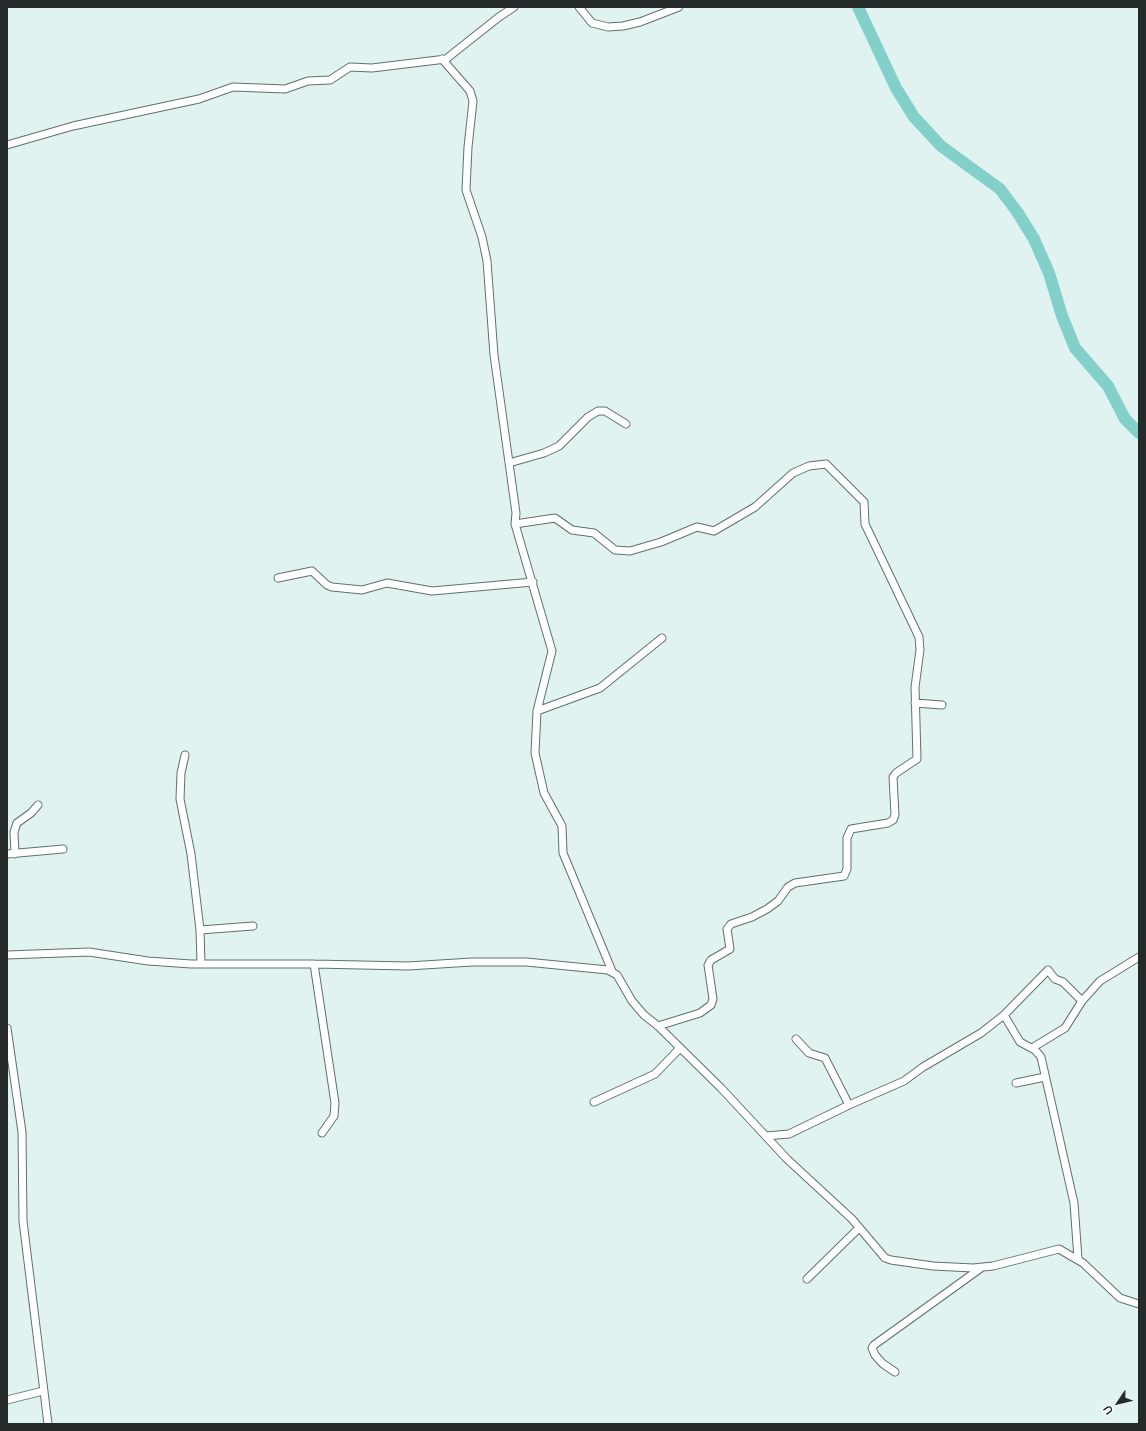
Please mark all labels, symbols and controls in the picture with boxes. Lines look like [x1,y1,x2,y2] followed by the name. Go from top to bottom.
[1098,1383,1138,1423] north arrow
[1100,1403,1115,1417] text: U

